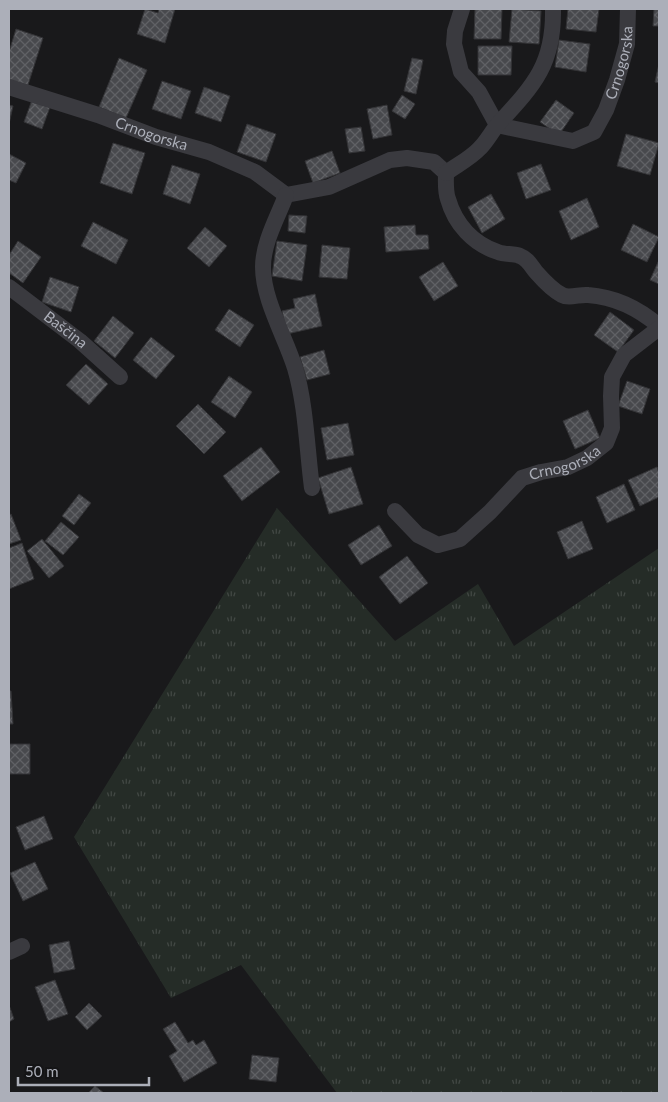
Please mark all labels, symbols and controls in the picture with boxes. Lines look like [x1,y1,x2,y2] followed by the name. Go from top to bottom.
[601,26,636,102] street label: Crnogorska
[113,112,190,154] street label: Crnogorska
[41,307,92,352] street label: Baščina
[526,441,604,483] street label: Crnogorska
[18,1054,149,1086] scale bar
[25,1062,59,1080] text: 50 m

